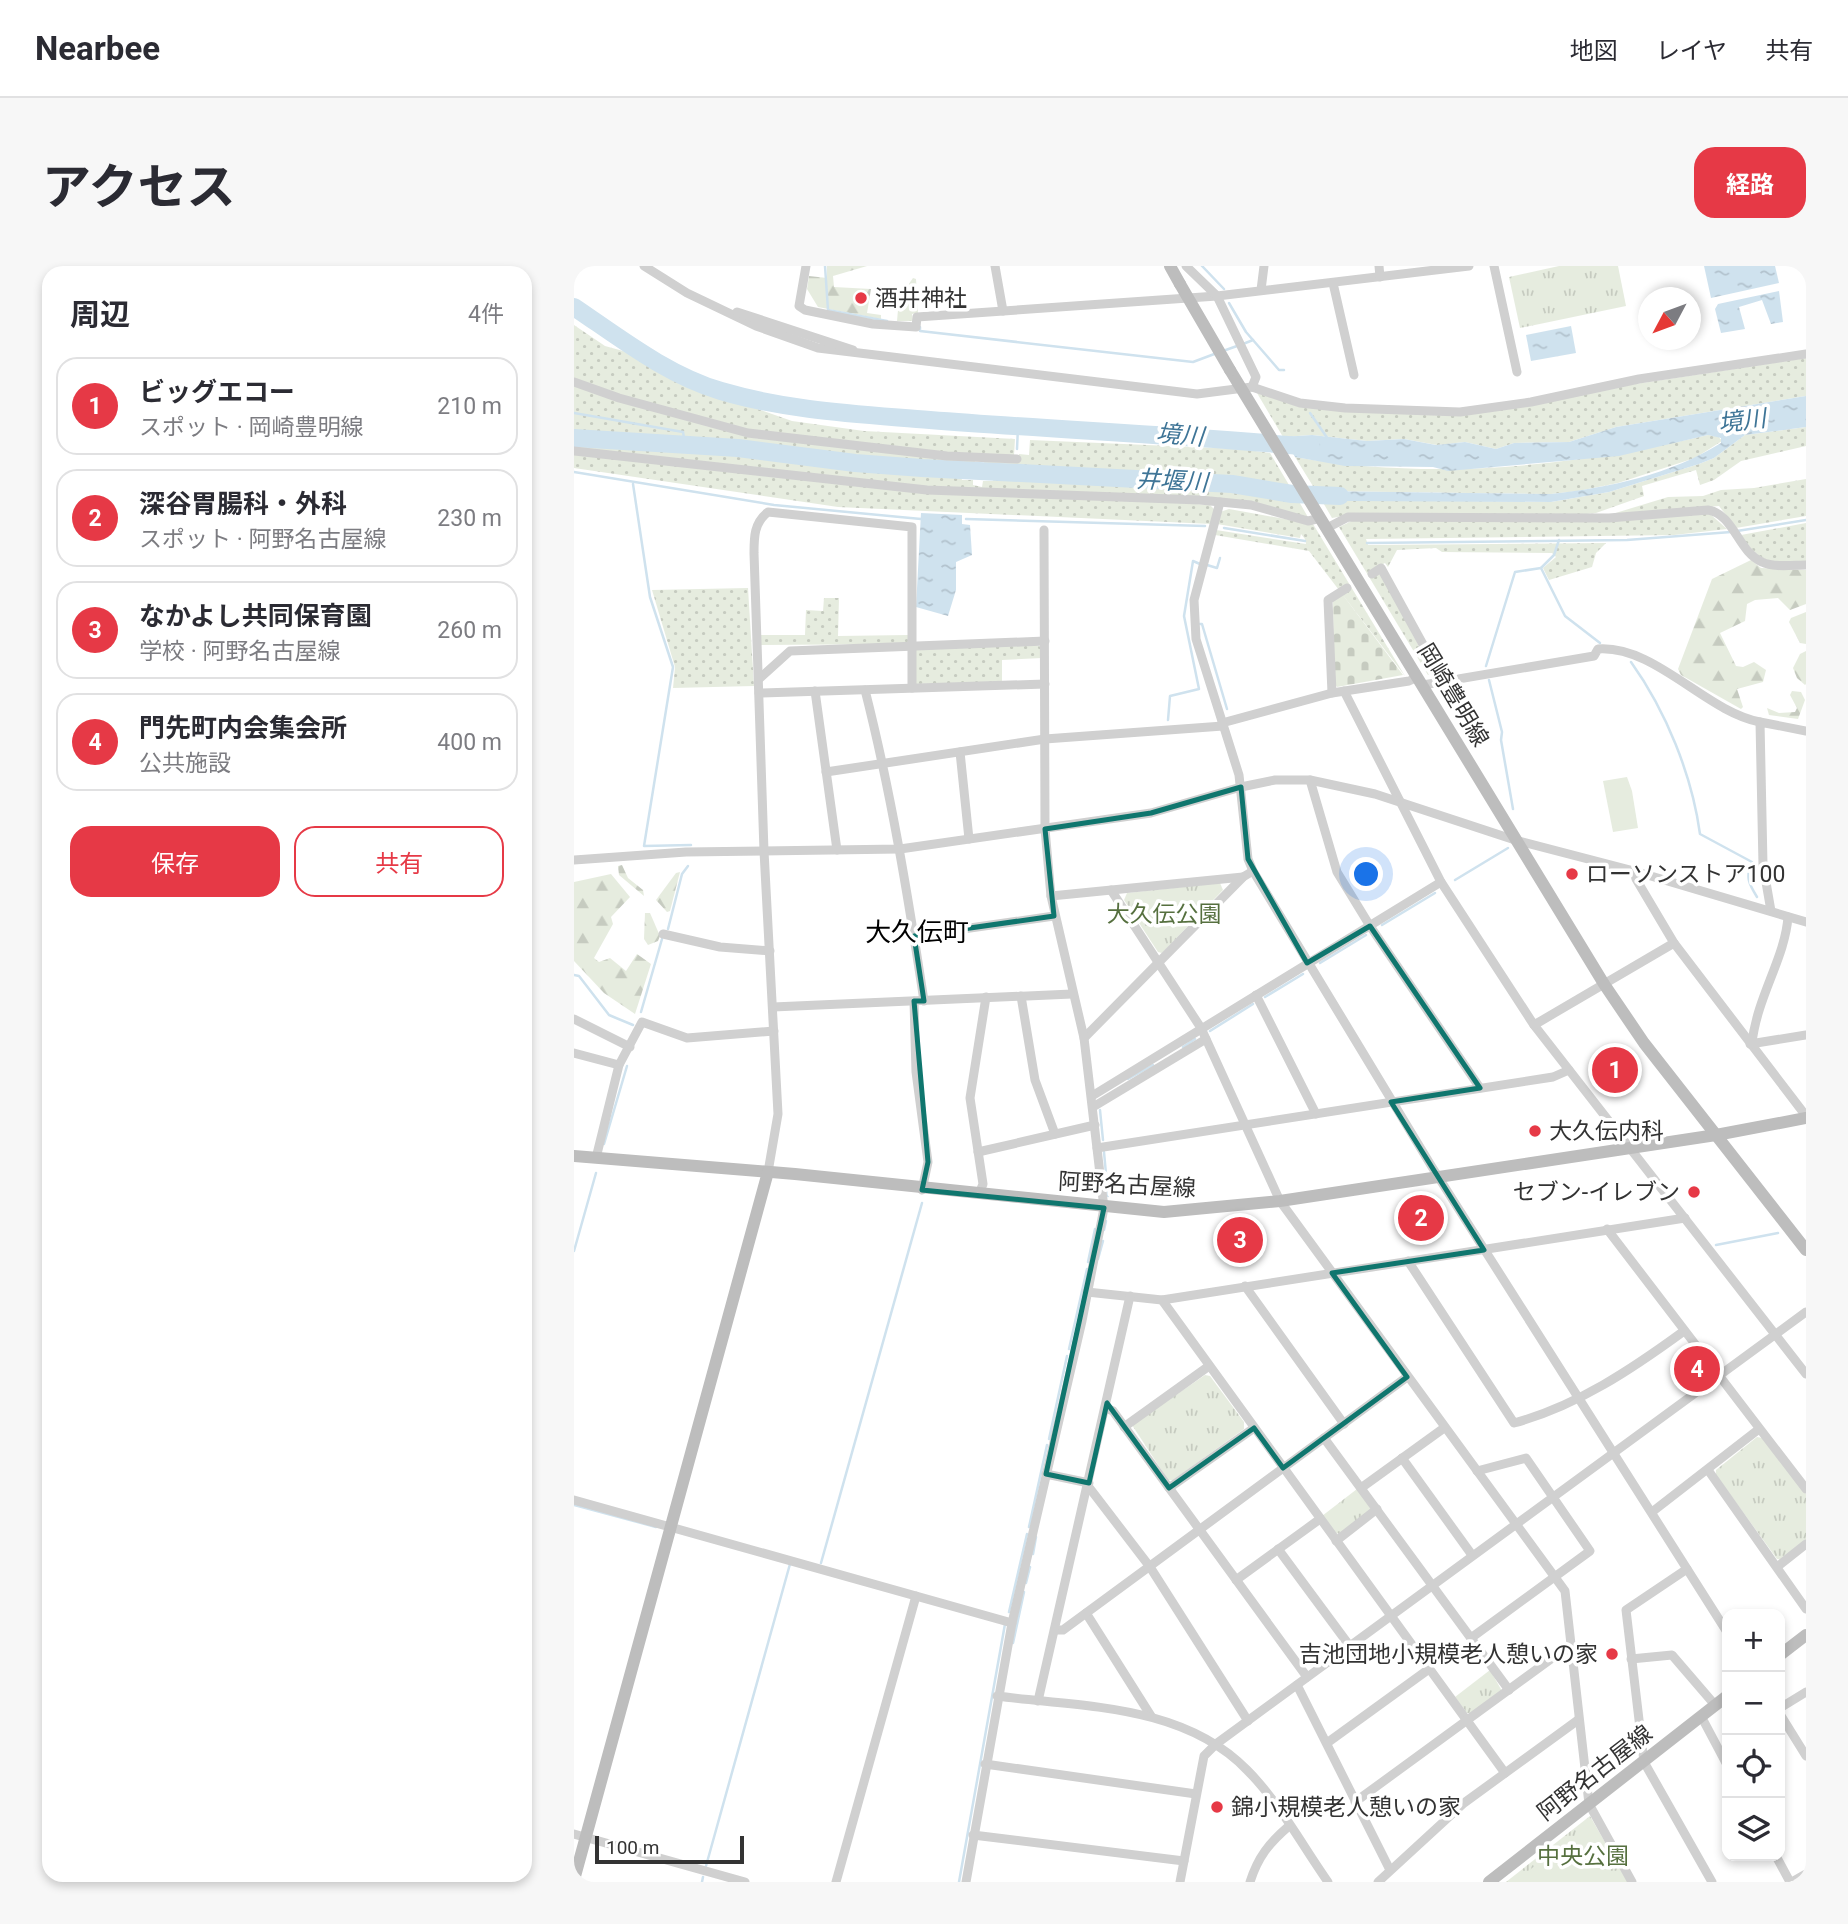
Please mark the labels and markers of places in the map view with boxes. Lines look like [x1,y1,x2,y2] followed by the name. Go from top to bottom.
[875,285,967,312] place label: 酒井神社
[853,290,869,306] marker: 酒井神社
[1586,861,1785,888] place label: ローソンストア100
[1564,866,1580,882] marker: ローソンストア100
[1592,1044,1638,1096] pin: 1
[1549,1118,1664,1145] place label: 大久伝内科
[1527,1123,1543,1139] marker: 大久伝内科
[1513,1179,1680,1206] place label: セブン-イレブン
[1686,1184,1702,1200] marker: セブン-イレブン
[1398,1192,1444,1244] pin: 2
[1217,1214,1263,1266] pin: 3
[1674,1343,1720,1395] pin: 4
[1299,1641,1598,1668] place label: 吉池団地小規模老人憩いの家
[1604,1646,1620,1662] marker: 吉池団地小規模老人憩いの家
[1231,1794,1461,1821] place label: 錦小規模老人憩いの家
[1209,1799,1225,1815] marker: 錦小規模老人憩いの家

